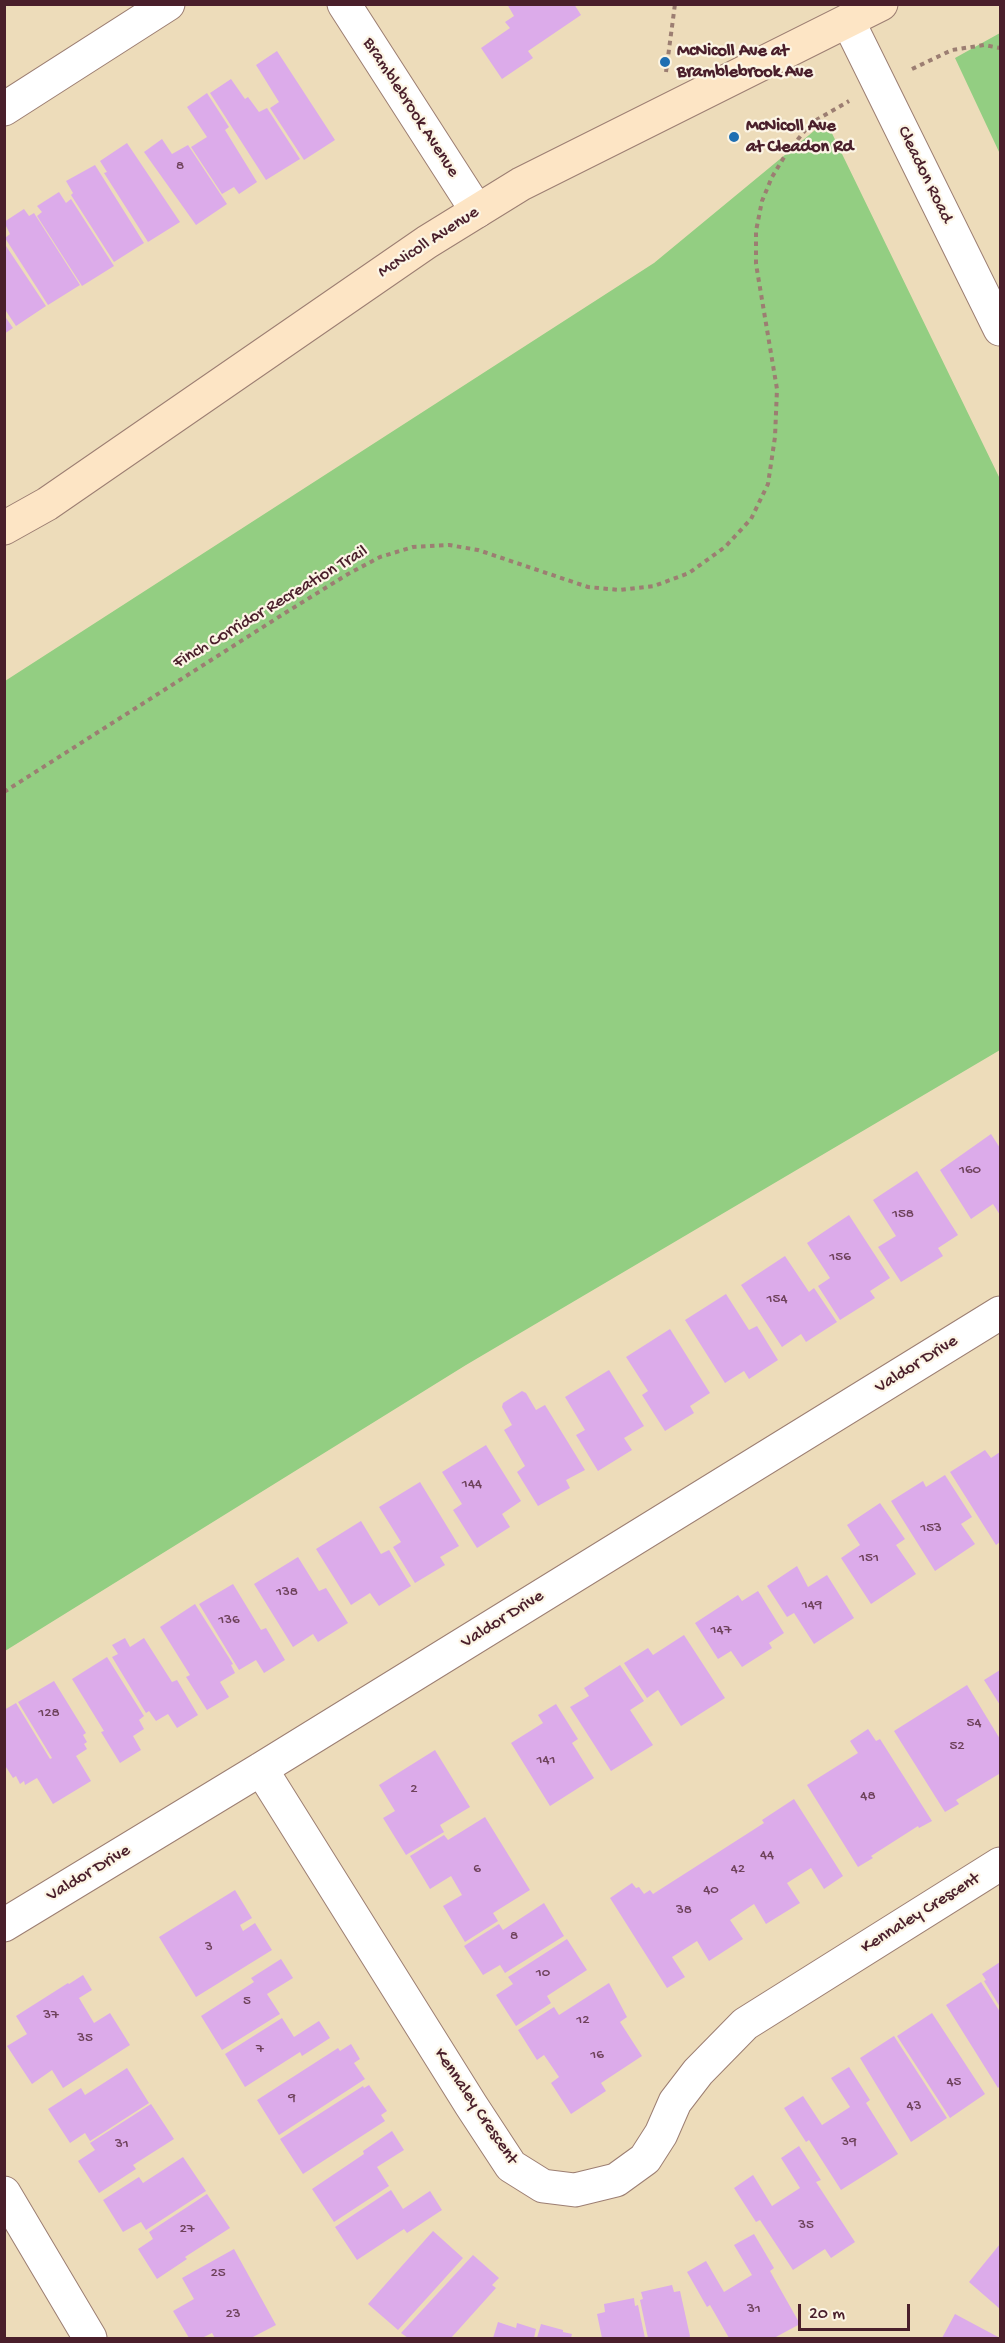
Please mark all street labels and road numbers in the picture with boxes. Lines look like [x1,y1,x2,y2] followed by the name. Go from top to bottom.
[357,34,463,182] street label: Bramblebrook Avenue
[891,123,957,227] street label: Cleadon Road
[374,202,484,284] street label: McNicoll Avenue
[170,541,372,675] street label: Finch Corridor Recreation Trail
[872,1331,962,1399] street label: Valdor Drive
[458,1586,548,1654] street label: Valdor Drive
[43,1841,135,1907] street label: Valdor Drive
[858,1869,984,1959] street label: Kennaley Crescent
[428,2045,522,2169] street label: Kennaley Crescent

